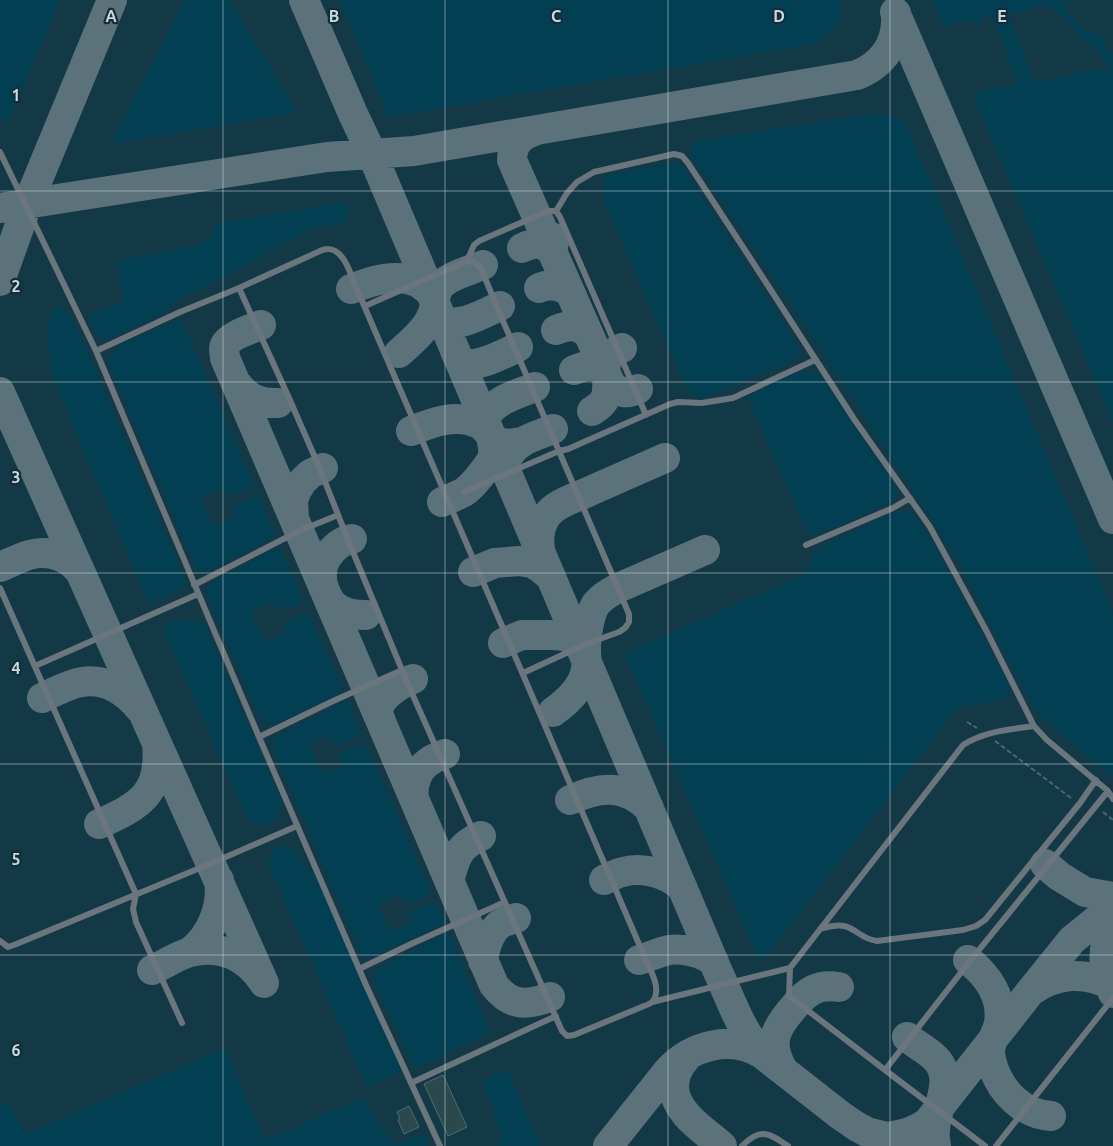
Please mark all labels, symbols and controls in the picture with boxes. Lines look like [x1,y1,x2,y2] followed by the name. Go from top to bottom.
[105,7,117,25] text: A
[329,7,339,25] text: B
[551,7,561,25] text: C
[773,7,785,25] text: D
[997,7,1007,25] text: E
[11,86,21,104] text: 1
[11,277,21,295] text: 2
[11,468,21,486] text: 3
[11,659,21,677] text: 4
[11,850,21,868] text: 5
[11,1041,21,1059] text: 6

